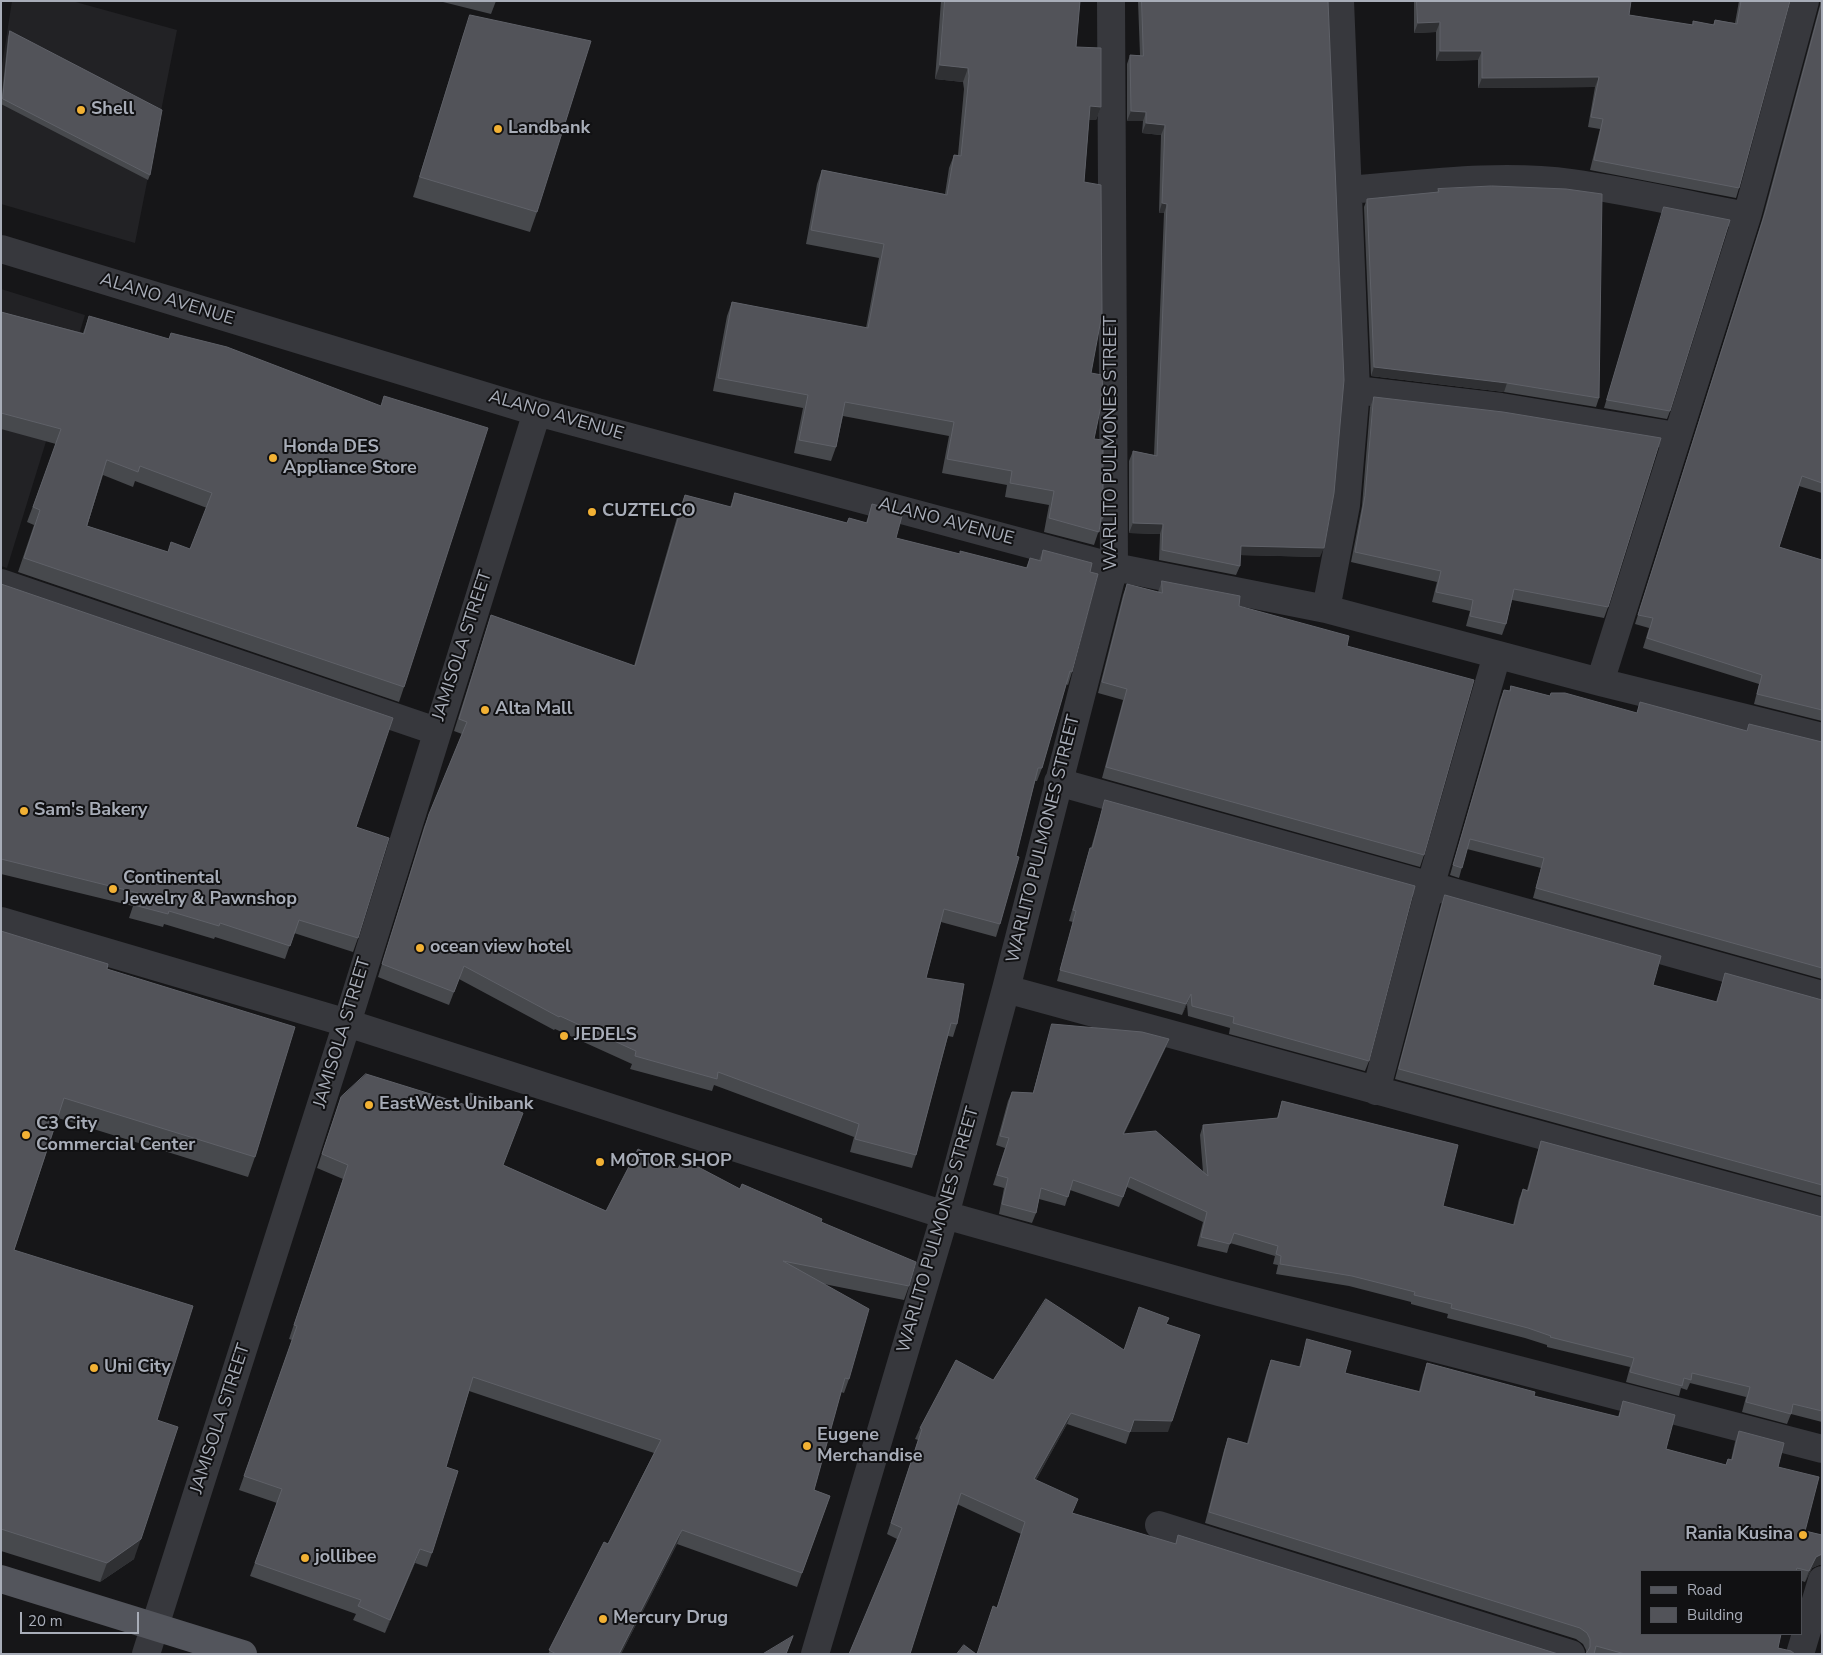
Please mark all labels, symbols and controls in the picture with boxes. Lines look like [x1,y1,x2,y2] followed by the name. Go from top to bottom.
[91,99,134,121] place label: Shell
[75,104,87,116] marker: Shell
[508,118,590,140] place label: Landbank
[492,123,504,135] marker: Landbank
[97,269,237,331] street label: ALANO AVENUE
[1101,316,1123,570] street label: WARLITO PULMONES STREET
[486,386,626,446] street label: ALANO AVENUE
[283,437,417,479] place label: Honda DES Appliance Store
[267,452,279,464] marker: Honda DES Appliance Store
[876,494,1016,550] street label: ALANO AVENUE
[602,501,696,523] place label: CUZTELCO
[586,506,598,518] marker: CUZTELCO
[429,568,497,724] street label: JAMISOLA STREET
[495,699,572,721] place label: Alta Mall
[479,704,491,716] marker: Alta Mall
[1003,713,1085,965] street label: WARLITO PULMONES STREET
[34,800,148,822] place label: Sam's Bakery
[18,805,30,817] marker: Sam's Bakery
[123,868,297,911] place label: Continental Jewelry & Pawnshop
[107,883,119,895] marker: Continental Jewelry & Pawnshop
[430,937,571,959] place label: ocean view hotel
[414,942,426,954] marker: ocean view hotel
[310,955,376,1111] street label: JAMISOLA STREET
[574,1025,637,1047] place label: JEDELS
[558,1030,570,1042] marker: JEDELS
[379,1094,533,1116] place label: EastWest Unibank
[363,1099,375,1111] marker: EastWest Unibank
[893,1105,985,1355] street label: WARLITO PULMONES STREET
[36,1114,195,1156] place label: C3 City Commercial Center
[20,1129,32,1141] marker: C3 City Commercial Center
[610,1151,732,1173] place label: MOTOR SHOP
[594,1156,606,1168] marker: MOTOR SHOP
[187,1341,255,1497] street label: JAMISOLA STREET
[104,1357,171,1379] place label: Uni City
[88,1362,100,1374] marker: Uni City
[817,1425,923,1468] place label: Eugene Merchandise
[801,1440,813,1452] marker: Eugene Merchandise
[1685,1524,1793,1546] place label: Rania Kusina
[1797,1529,1809,1541] marker: Rania Kusina
[315,1547,376,1569] place label: jollibee
[299,1552,311,1564] marker: jollibee
[1640,1570,1803,1635] legend
[1687,1580,1722,1600] text: Road
[22,1602,141,1634] scale bar
[1687,1605,1743,1625] text: Building
[613,1608,728,1630] place label: Mercury Drug
[28,1611,63,1631] text: 20 m
[597,1613,609,1625] marker: Mercury Drug

